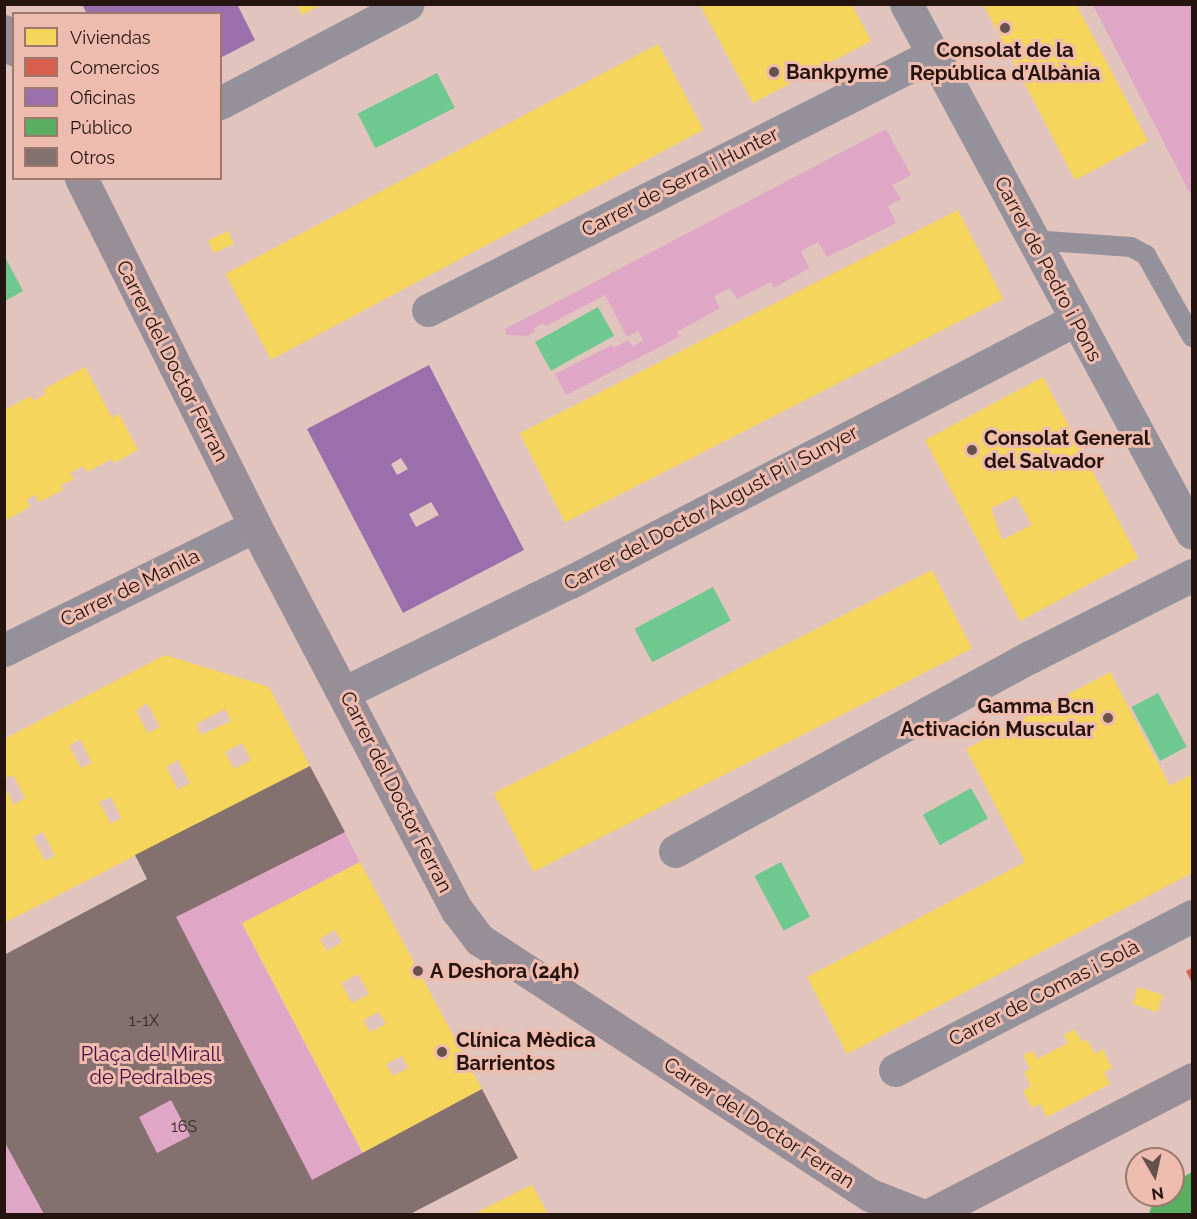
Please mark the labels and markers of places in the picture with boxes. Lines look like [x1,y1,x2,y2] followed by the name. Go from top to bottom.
[998,21,1012,35] marker: Consolat de la República d'Albània
[910,38,1100,85] place label: Consolat de la República d'Albània
[786,60,888,84] place label: Bankpyme
[767,65,781,79] marker: Bankpyme
[984,426,1150,473] place label: Consolat General del Salvador
[965,443,979,457] marker: Consolat General del Salvador
[900,694,1094,741] place label: Gamma Bcn Activación Muscular
[1099,709,1117,727] marker: Gamma Bcn Activación Muscular
[430,959,580,983] place label: A Deshora (24h)
[411,964,425,978] marker: A Deshora (24h)
[456,1028,596,1075] place label: Clínica Mèdica Barrientos
[433,1043,451,1061] marker: Clínica Mèdica Barrientos

